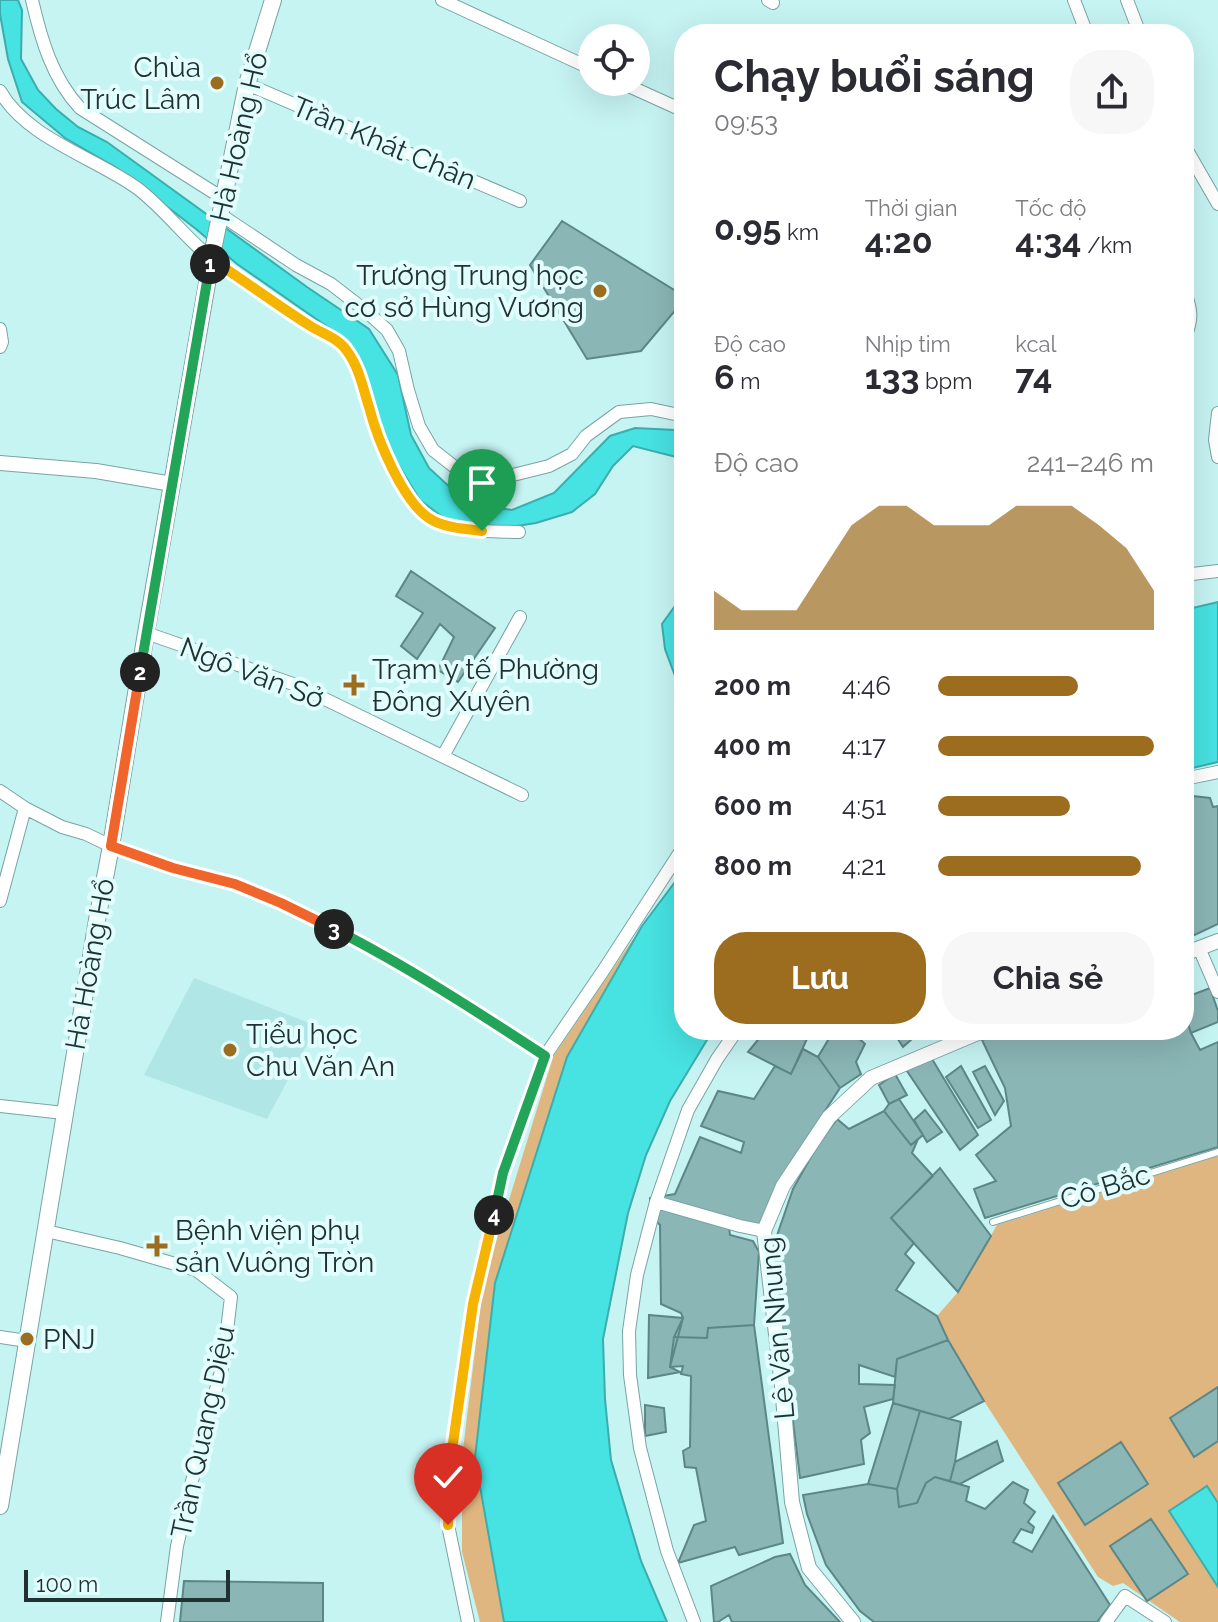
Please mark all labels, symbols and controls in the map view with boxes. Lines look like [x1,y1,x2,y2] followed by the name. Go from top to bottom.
[578,24,650,96] map controls
[578,24,650,96] button: locate
[203,49,275,225] street label: Hà Hoàng Hổ
[1070,50,1154,134] button: share
[80,51,201,116] place label: Chùa Trúc Lâm
[714,51,1035,102] text: Chạy buổi sáng
[208,74,226,92] marker: Chùa Trúc Lâm
[287,89,481,197] street label: Trần Khát Chân
[714,107,778,137] text: 09:53
[865,195,958,221] text: Thời gian
[1015,195,1086,221] text: Tốc độ
[714,208,781,248] text: 0.95
[781,219,819,245] text: km
[865,221,933,261] text: 4:20
[1015,221,1082,261] text: 4:34
[1082,232,1132,258] text: /km
[190,244,230,284] pin: 1
[205,251,215,277] text: 1
[344,259,584,324] place label: Trường Trung học cơ sở Hùng Vương
[591,282,609,300] marker: Trường Trung học cơ sở Hùng Vương
[714,331,786,357] text: Độ cao
[865,331,951,357] text: Nhịp tim
[1015,331,1056,357] text: kcal
[714,357,735,397] text: 6
[865,357,919,397] text: 133
[1015,357,1053,397] text: 74
[735,368,760,394] text: m
[919,368,972,394] text: bpm
[714,448,799,478] text: Độ cao
[1027,448,1154,478] text: 241–246 m
[448,449,516,531] pin
[460,461,504,505] icon: arrive
[175,630,329,716] street label: Ngô Văn Sở
[120,652,160,692] pin: 2
[372,653,599,718] place label: Trạm y tế Phường Đông Xuyên
[134,659,146,685] text: 2
[714,671,791,701] text: 200 m
[842,671,891,701] text: 4:46
[343,674,365,696] marker: Trạm y tế Phường Đông Xuyên
[714,731,791,761] text: 400 m
[842,731,886,761] text: 4:17
[714,791,792,821] text: 600 m
[842,791,886,821] text: 4:51
[714,851,792,881] text: 800 m
[842,851,886,881] text: 4:21
[59,876,121,1052] street label: Hà Hoàng Hổ
[314,909,354,949] pin: 3
[328,916,340,942] text: 3
[714,932,926,1024] button: Lưu
[942,932,1154,1024] button: Chia sẻ
[246,1018,395,1083] place label: Tiểu học Chu Văn An
[221,1041,239,1059] marker: Tiểu học Chu Văn An
[1056,1158,1154,1216] street label: Cô Bắc
[474,1195,514,1235] pin: 4
[488,1202,500,1228] text: 4
[175,1214,374,1279] place label: Bệnh viện phụ sản Vuông Tròn
[146,1235,168,1257] marker: Bệnh viện phụ sản Vuông Tròn
[753,1235,801,1421] street label: Lê Văn Nhung
[43,1323,96,1356] place label: PNJ
[164,1323,242,1541] street label: Trần Quang Diệu
[18,1330,36,1348] marker: PNJ
[414,1443,482,1525] pin
[426,1455,470,1499] icon: check
[24,1566,230,1602] scale bar
[36,1571,98,1597] text: 100 m

